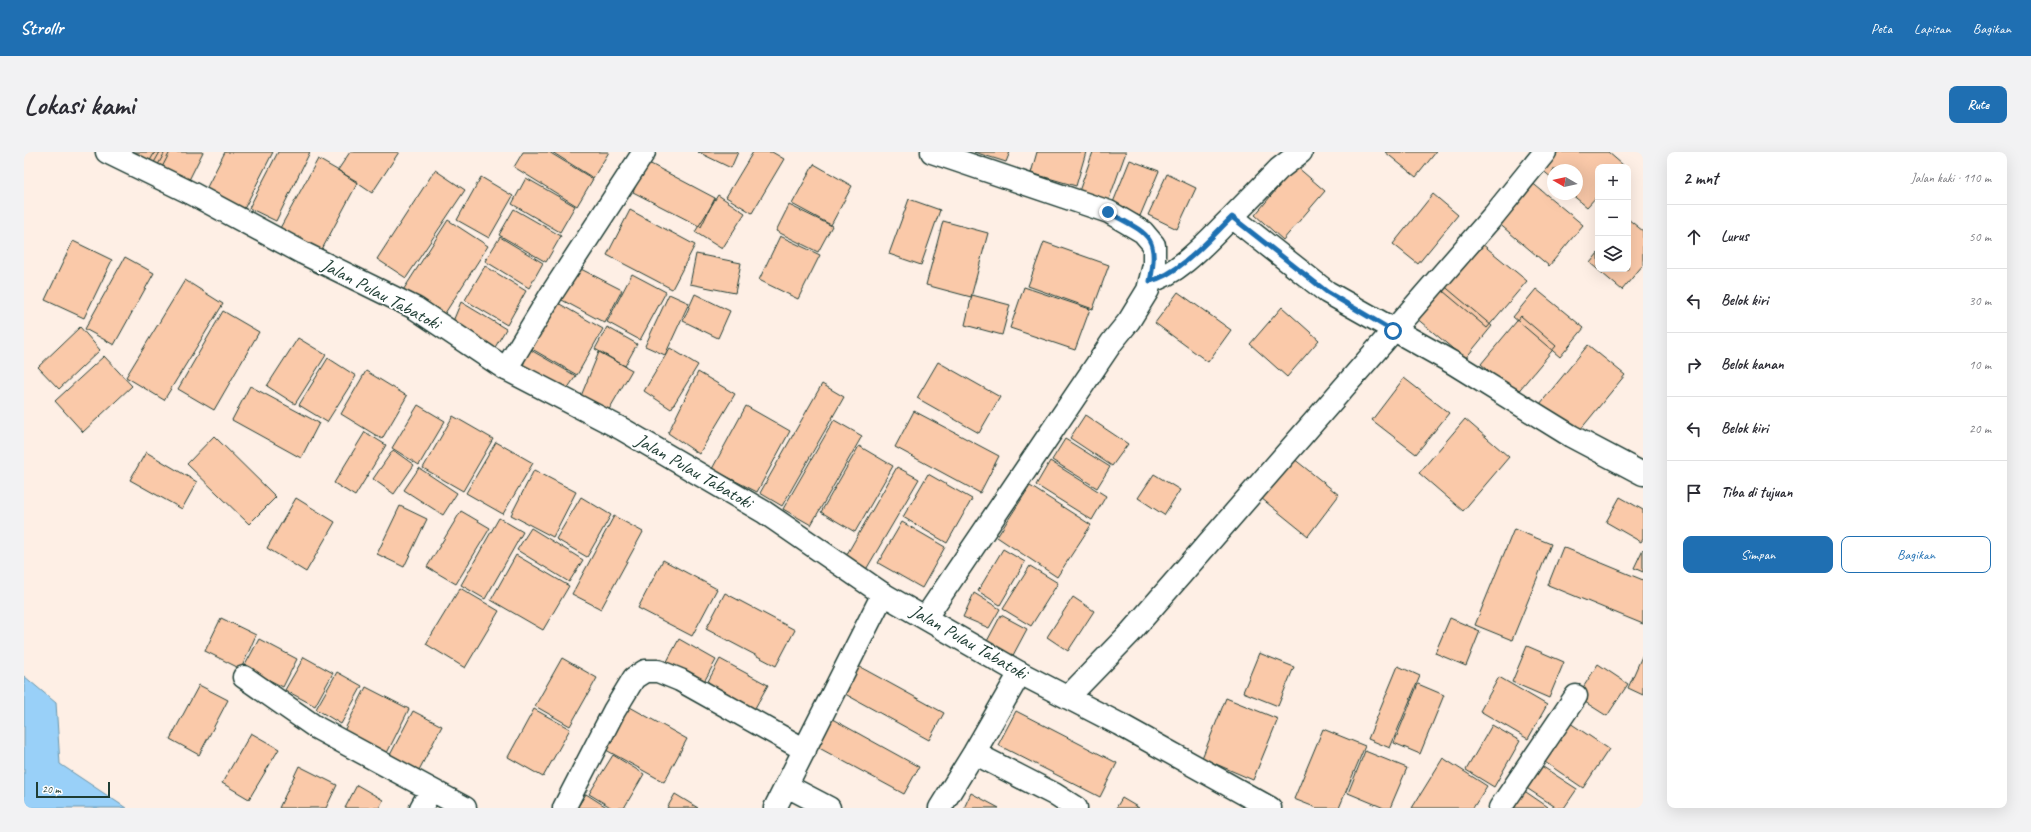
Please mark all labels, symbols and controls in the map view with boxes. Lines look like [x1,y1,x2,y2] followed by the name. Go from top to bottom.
[20,16,63,40] text: Strollr
[1871,20,1892,37] text: Peta
[1914,20,1951,37] text: Lapisan
[1973,20,2011,37] text: Bagikan
[1949,86,2007,123] button: Rute
[24,87,134,122] text: Lokasi kami
[1547,164,1583,200] north arrow
[1595,164,1631,272] map controls
[1595,164,1631,200] button: +
[1683,168,1718,189] text: 2 mnt
[1911,170,1991,186] text: Jalan kaki · 110 m
[1595,200,1631,236] button: −
[1099,203,1117,221] route end
[1683,226,1705,248] icon: ahead
[1721,227,1749,246] text: Lurus
[1969,229,1991,245] text: 50 m
[1595,236,1631,272] button: layers
[317,252,447,336] street label: Jalan Pulau Tabatoki
[1683,290,1705,312] icon: left
[1721,291,1768,310] text: Belok kiri
[1969,293,1991,309] text: 30 m
[1384,322,1402,340] route start
[1683,354,1705,376] icon: right
[1721,355,1784,374] text: Belok kanan
[1969,357,1991,373] text: 10 m
[1683,418,1705,440] icon: left
[1721,419,1768,438] text: Belok kiri
[1969,421,1991,437] text: 20 m
[630,427,759,515] street label: Jalan Pulau Tabatoki
[1683,482,1705,504] icon: arrive
[1721,483,1792,502] text: Tiba di tujuan
[1683,536,1833,573] button: Simpan
[1841,536,1991,573] button: Bagikan
[905,598,1034,686] street label: Jalan Pulau Tabatoki
[36,780,110,799] scale bar
[42,782,61,796] text: 20 m

